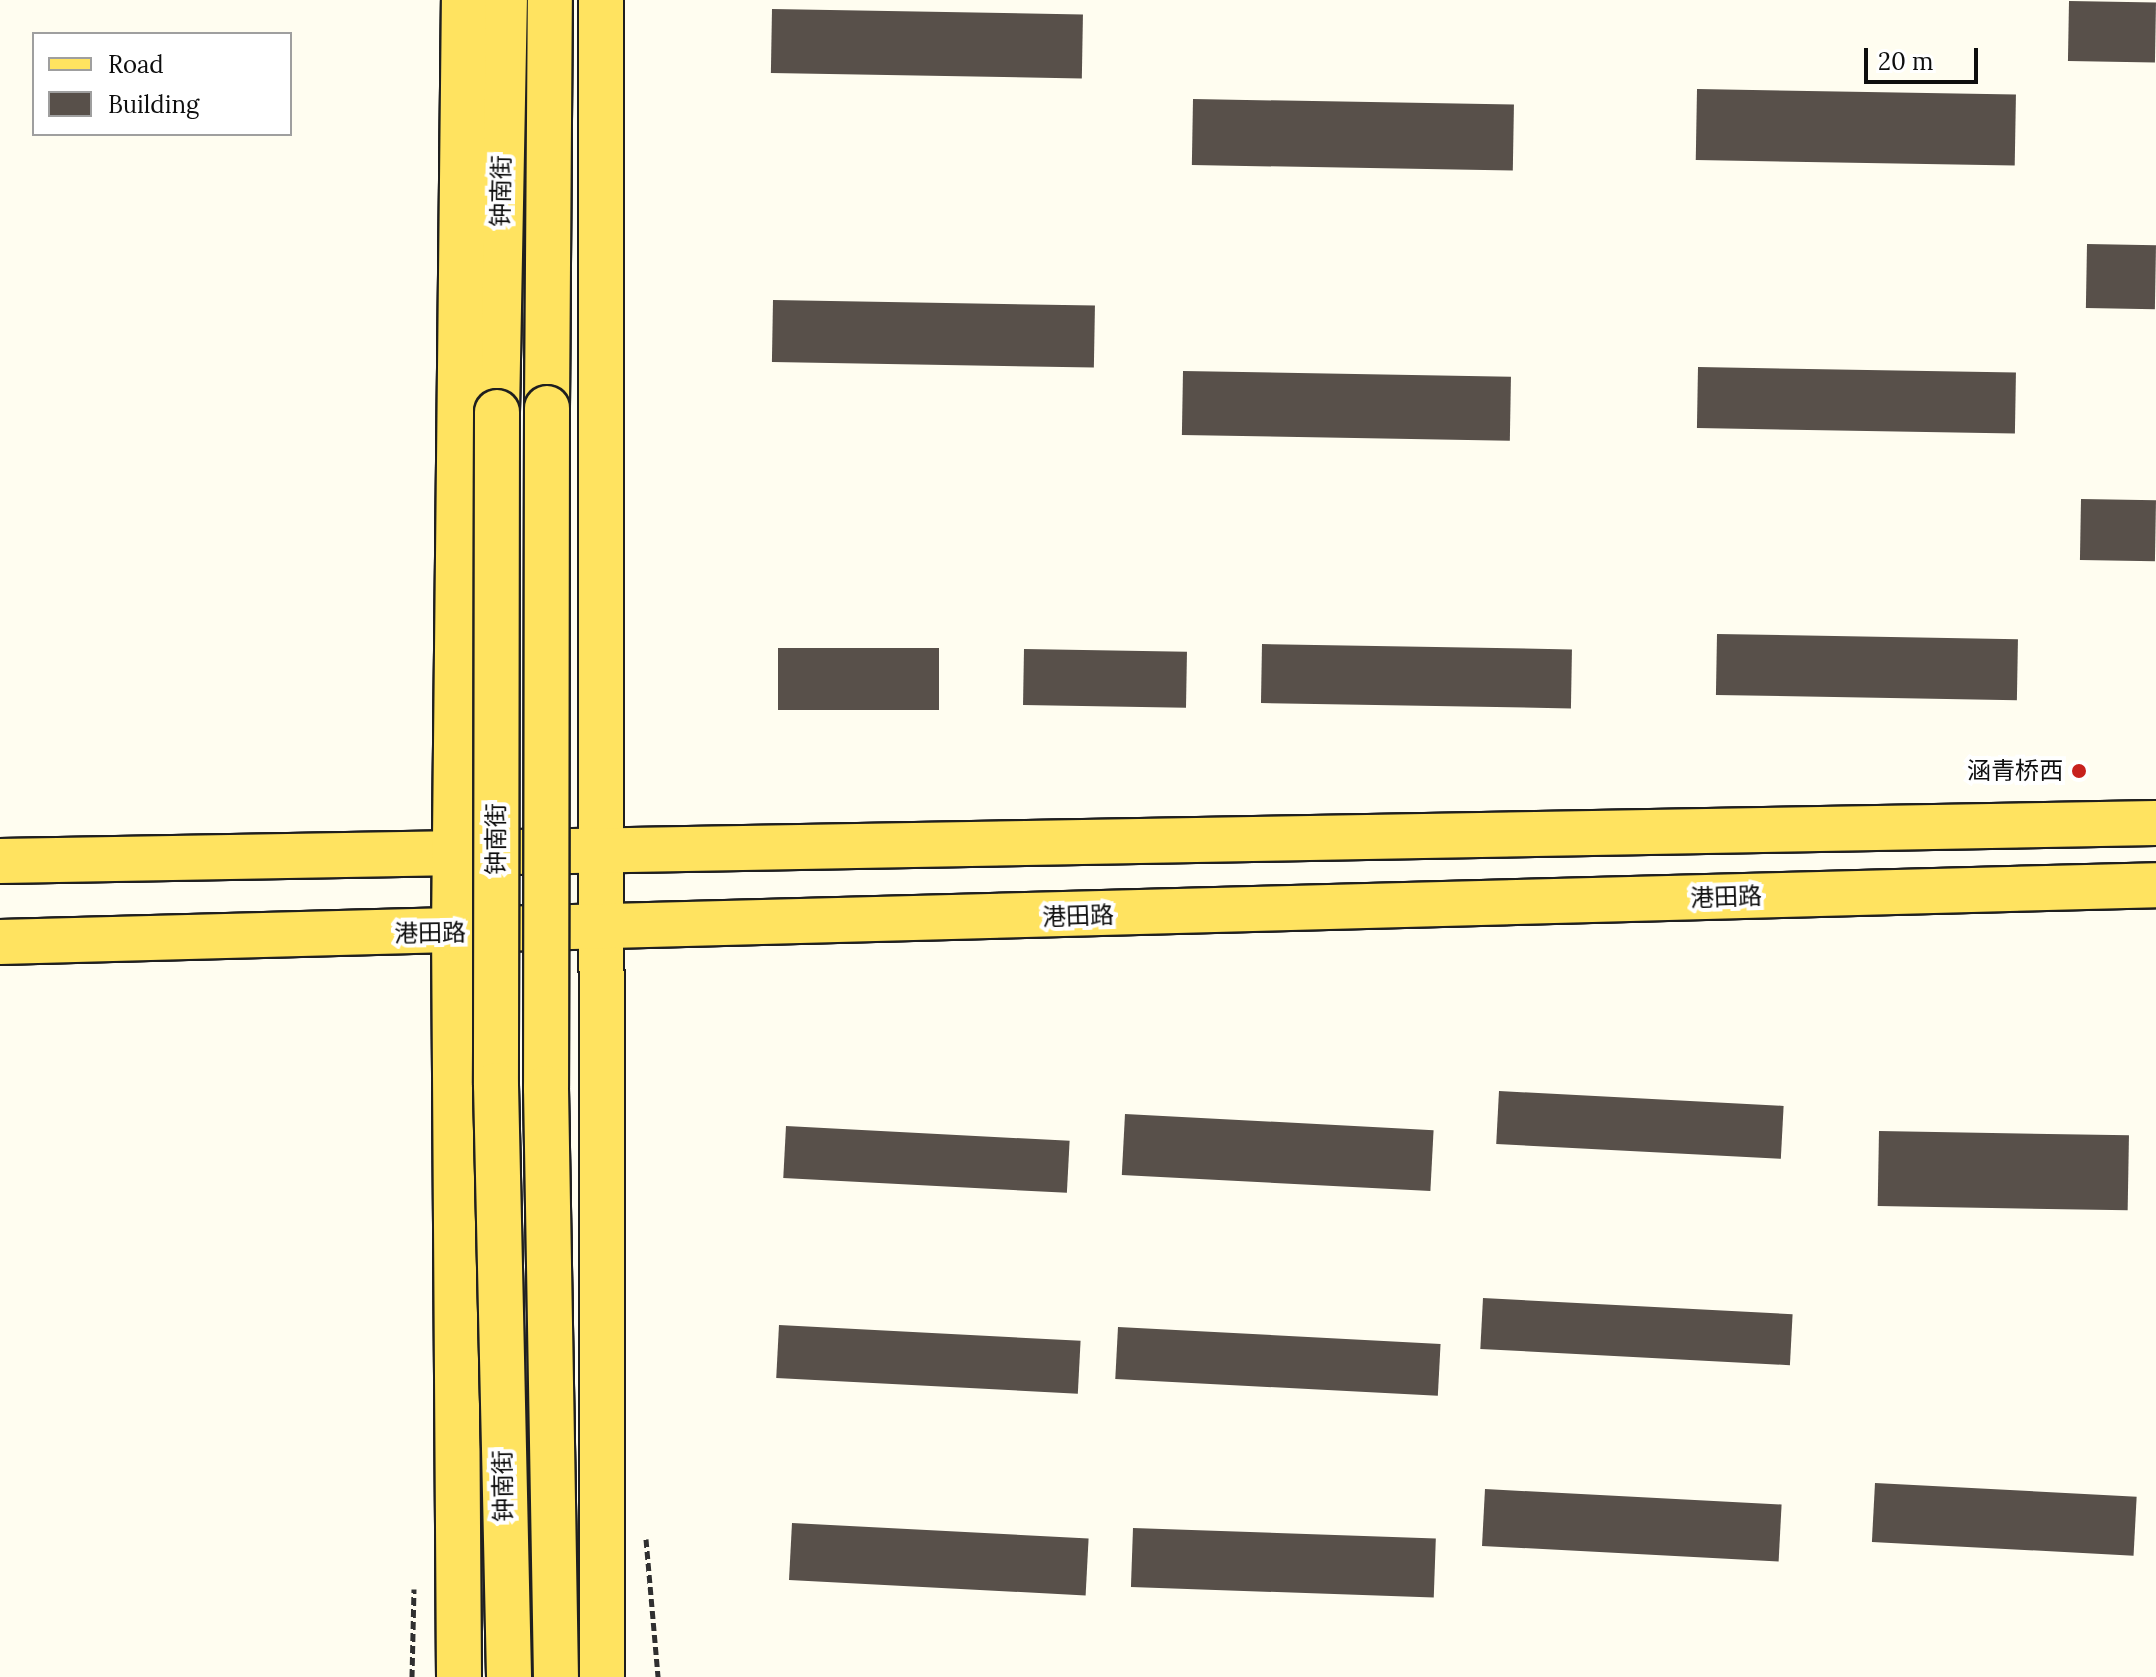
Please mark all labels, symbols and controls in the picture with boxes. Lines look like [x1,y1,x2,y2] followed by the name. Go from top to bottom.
[32,32,292,136] legend
[1868,32,1982,82] scale bar
[1878,46,1934,77] text: 20 m
[108,49,164,80] text: Road
[108,89,199,120] text: Building
[486,155,516,227] street label: 钟南街
[1967,757,2063,785] place label: 涵青桥西
[2070,762,2088,780] marker: 涵青桥西
[482,803,510,875] street label: 钟南街
[1690,881,1762,913] street label: 港田路
[1042,900,1114,932] street label: 港田路
[394,918,466,948] street label: 港田路
[488,1450,518,1522] street label: 钟南街

